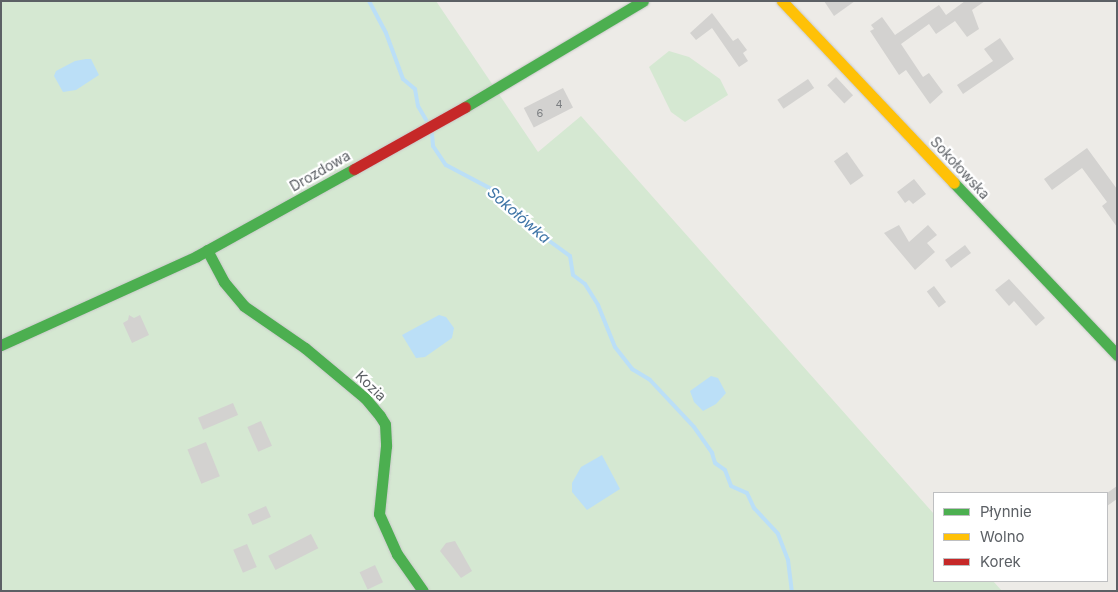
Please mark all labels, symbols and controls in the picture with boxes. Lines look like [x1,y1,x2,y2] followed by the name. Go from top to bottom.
[555,97,563,111] house number: 4
[537,106,543,120] house number: 6
[927,133,993,203] street label: Sokołowska
[287,147,353,195] street label: Drozdowa
[484,183,554,247] water label: Sokołówka
[352,367,390,405] street label: Kozia
[933,492,1108,582] legend
[980,502,1032,521] text: Płynnie
[980,527,1025,546] text: Wolno
[980,552,1021,571] text: Korek

